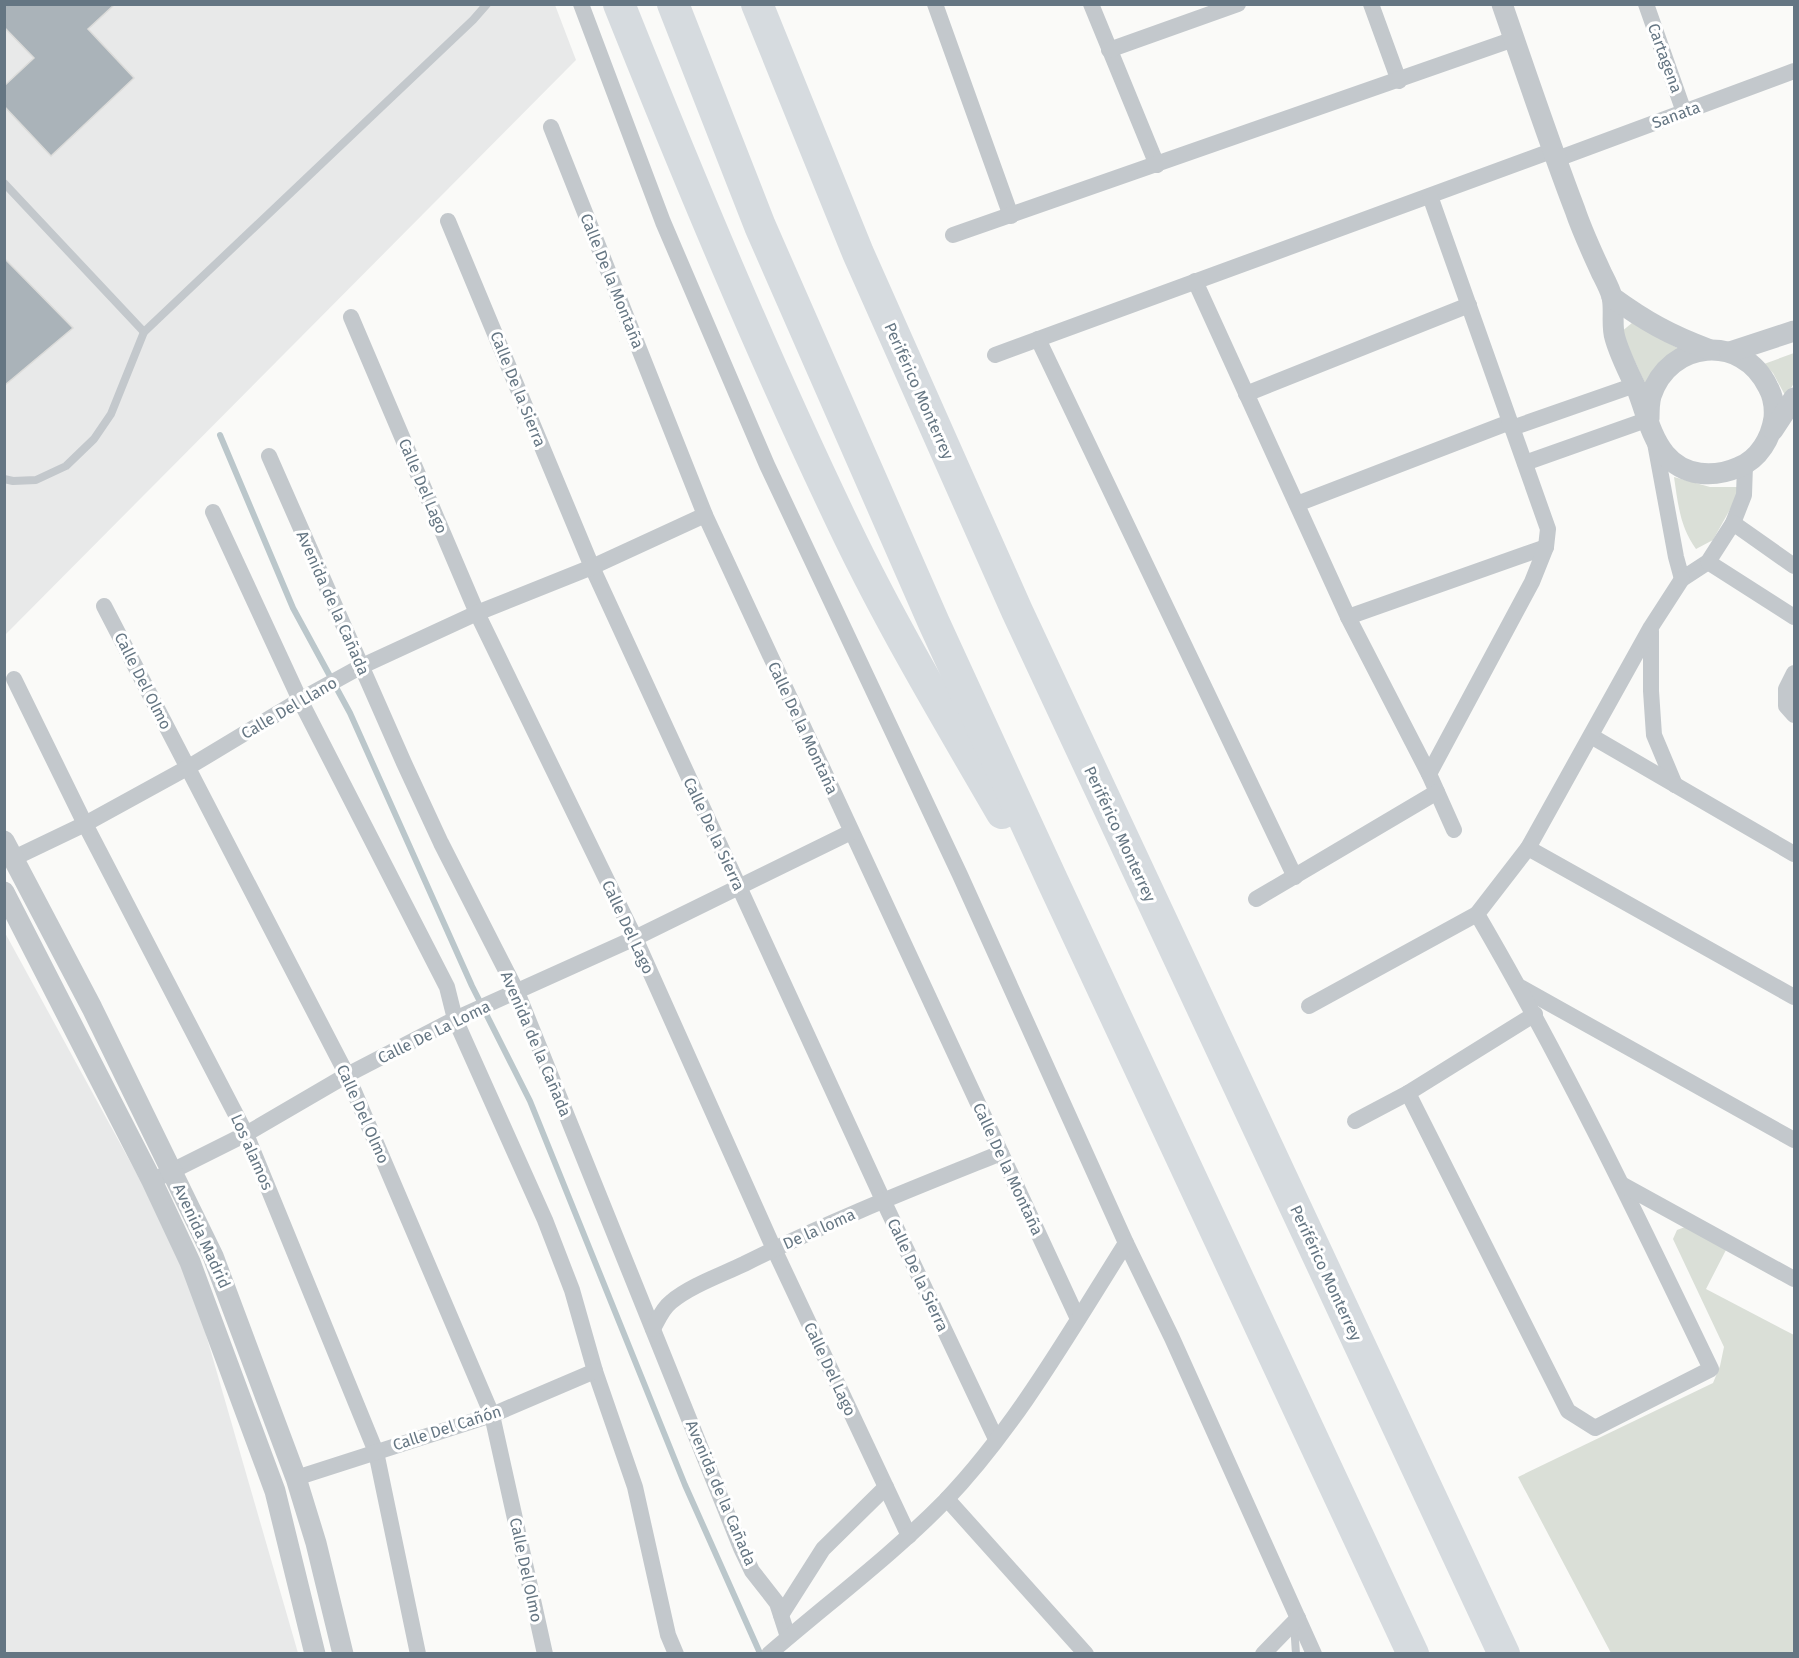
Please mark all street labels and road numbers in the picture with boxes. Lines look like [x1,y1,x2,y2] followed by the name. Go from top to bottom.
[1644,21,1686,95] street label: Cartagena
[1649,98,1703,132] street label: Sanata
[576,211,648,351] street label: Calle De la Montaña
[880,320,958,462] street label: Periférico Monterrey
[486,328,550,450] street label: Calle De la Sierra
[394,436,452,536] street label: Calle Del Lago
[293,528,373,678] street label: Avenida de la Cañada
[110,629,176,733] street label: Calle Del Olmo
[764,659,842,797] street label: Calle De la Montaña
[238,673,340,743] street label: Calle Del Llano
[1080,763,1160,905] street label: Periférico Monterrey
[679,774,749,894] street label: Calle De la Sierra
[598,877,658,977] street label: Calle Del Lago
[497,968,575,1120] street label: Avenida de la Cañada
[375,997,493,1067] street label: Calle De La Loma
[333,1062,393,1166] street label: Calle Del Olmo
[969,1100,1047,1238] street label: Calle De la Montaña
[227,1111,277,1193] street label: Los alamos
[169,1181,235,1291] street label: Avenida Madrid
[1286,1202,1366,1344] street label: Periférico Monterrey
[780,1205,858,1253] street label: De la loma
[883,1215,953,1335] street label: Calle De la Sierra
[800,1319,860,1419] street label: Calle Del Lago
[390,1401,504,1455] street label: Calle Del Cañón
[682,1417,760,1569] street label: Avenida de la Cañada
[506,1516,546,1624] street label: Calle Del Olmo

